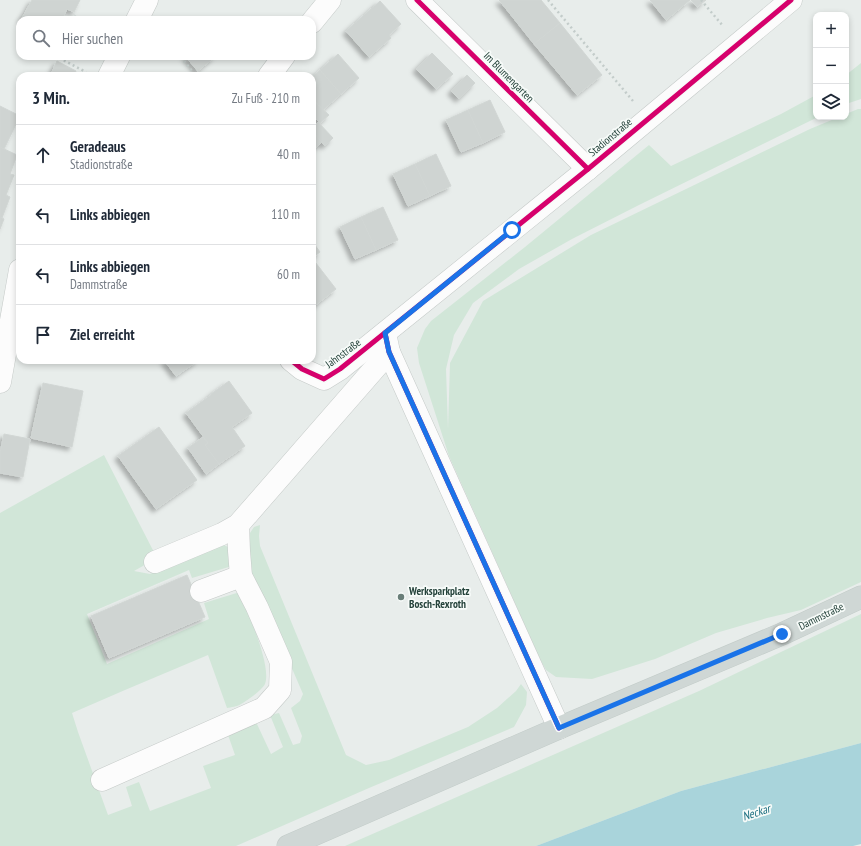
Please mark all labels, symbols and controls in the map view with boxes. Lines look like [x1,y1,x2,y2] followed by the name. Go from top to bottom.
[813,12,849,120] map controls
[813,12,849,48] button: +
[16,16,316,60] search box
[30,27,52,49] icon: search
[62,29,123,48] text: Hier suchen
[813,48,849,84] button: −
[481,49,537,105] street label: Im Blumengarten
[813,84,849,120] button: layers
[32,87,70,109] text: 3 Min.
[232,90,300,107] text: Zu Fuß · 210 m
[585,114,635,159] street label: Stadionstraße
[70,137,126,156] text: Geradeaus
[32,144,54,166] icon: ahead
[277,146,300,163] text: 40 m
[70,156,133,173] text: Stadionstraße
[32,204,54,226] icon: left
[70,205,150,224] text: Links abbiegen
[271,206,300,223] text: 110 m
[503,221,521,239] route start
[70,257,150,276] text: Links abbiegen
[32,264,54,286] icon: left
[277,266,300,283] text: 60 m
[70,276,127,293] text: Dammstraße
[32,324,54,346] icon: arrive
[70,325,135,344] text: Ziel erreicht
[322,335,364,371] street label: Jahnstraße
[408,584,469,611] place label: Werksparkplatz Bosch-Rexroth
[396,592,406,602] marker: Werksparkplatz Bosch-Rexroth
[796,599,846,633] street label: Dammstraße
[773,625,791,643] route end
[740,800,773,824] water label: Neckar

